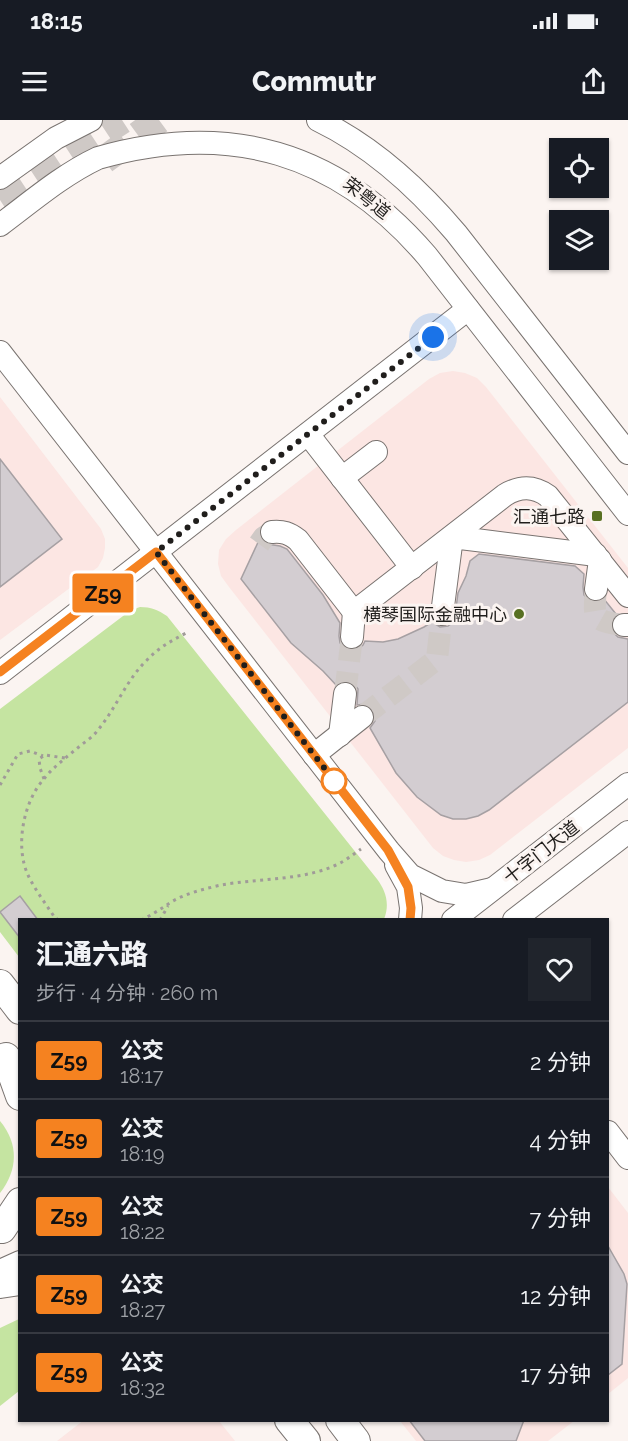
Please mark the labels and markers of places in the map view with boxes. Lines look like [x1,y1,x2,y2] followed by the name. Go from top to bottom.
[513,506,585,527] place label: 汇通七路
[590,509,604,523] marker: 汇通七路
[363,604,507,625] place label: 横琴国际金融中心
[512,607,526,621] marker: 横琴国际金融中心
[321,768,347,794] unlabelled marker

